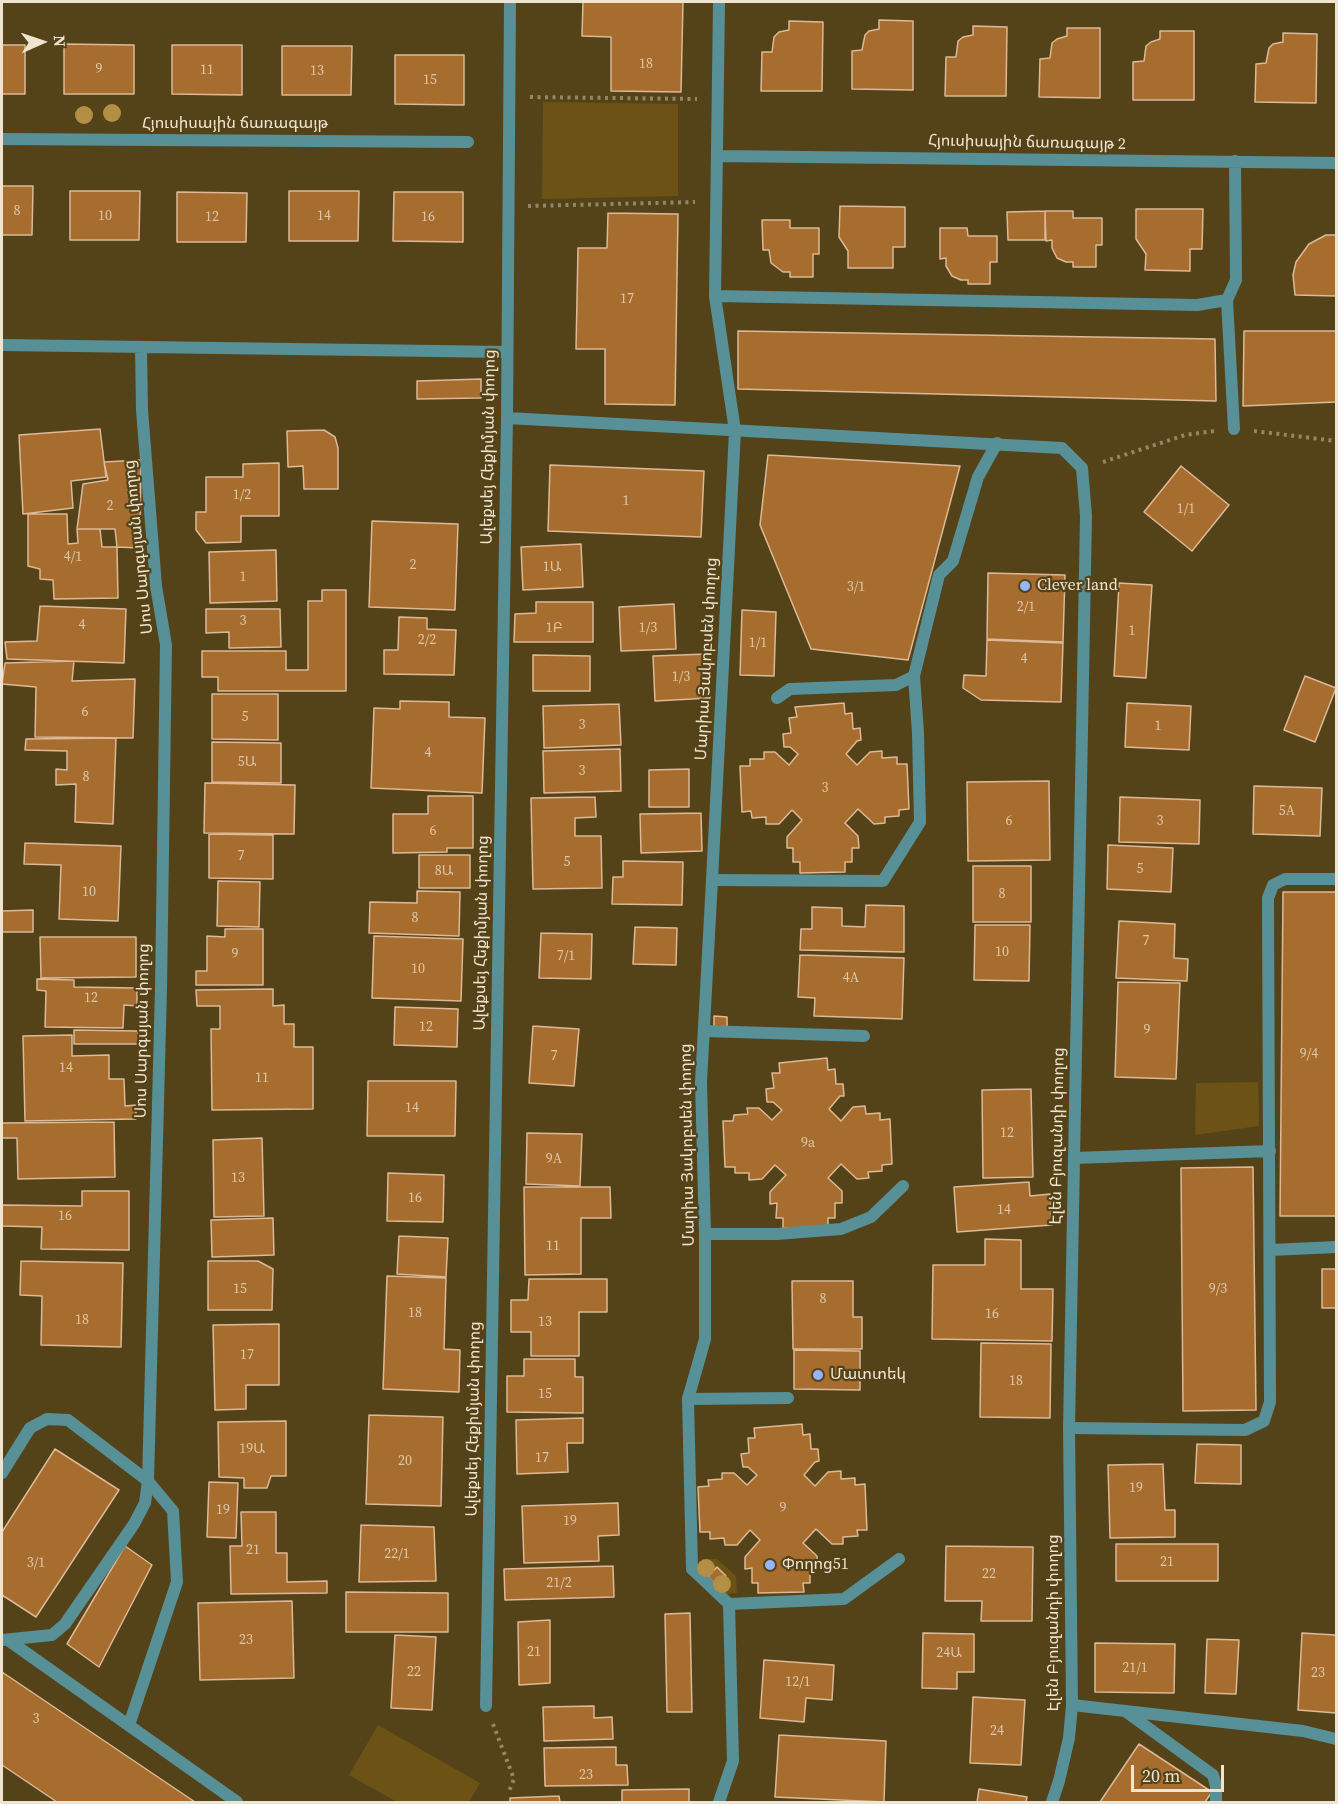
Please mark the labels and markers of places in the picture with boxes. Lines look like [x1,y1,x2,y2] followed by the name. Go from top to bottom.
[1037,576,1118,596] place label: Clever land
[1018,579,1032,593] marker: Clever land
[830,1365,906,1385] place label: Մատտեկ
[811,1368,825,1382] marker: Մատտեկ
[782,1555,849,1575] place label: Փողոց51
[763,1558,777,1572] marker: Փողոց51

